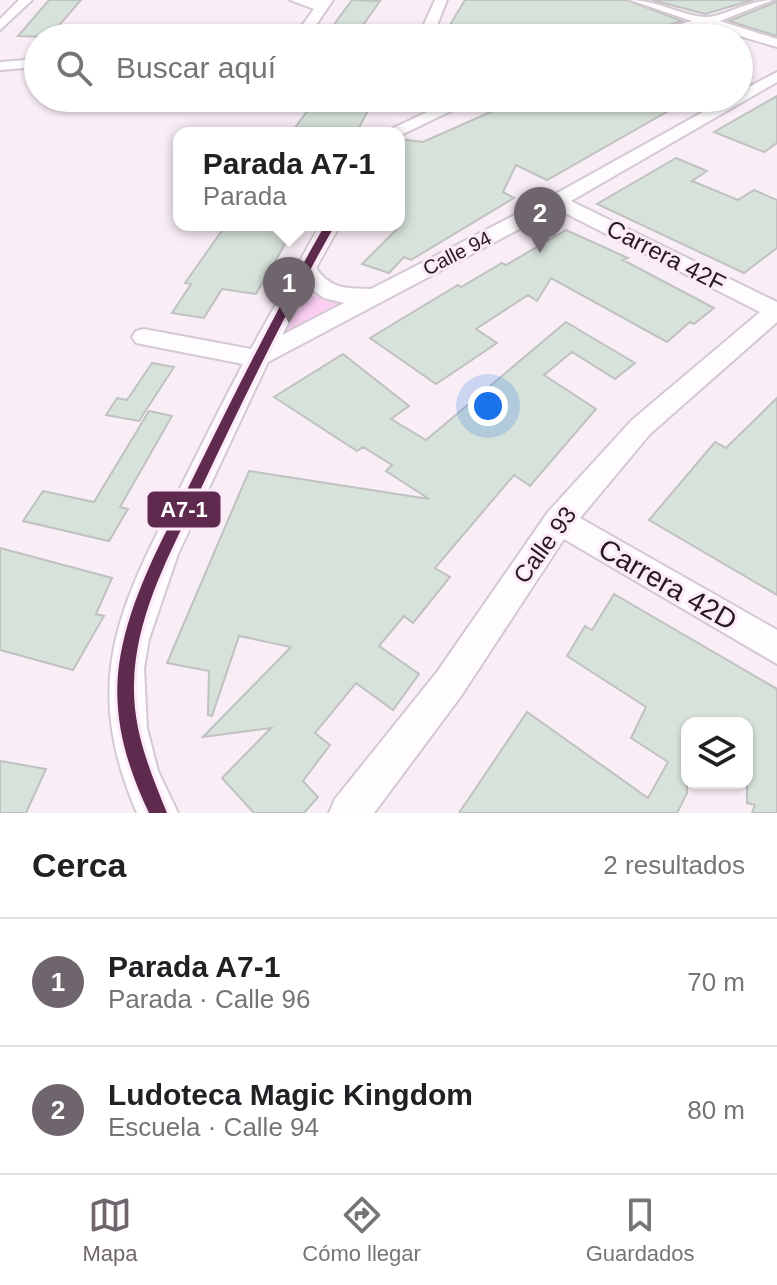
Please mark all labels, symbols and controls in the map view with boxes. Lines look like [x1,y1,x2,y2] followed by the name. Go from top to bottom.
[24,24,753,112] search box
[52,46,96,90] icon: search
[116,51,276,84] text: Buscar aquí
[173,127,405,231] popup
[203,147,375,180] text: Parada A7-1
[203,181,287,211] text: Parada
[514,187,566,253] pin: 2
[602,214,730,297] street label: Carrera 42F
[419,227,495,279] street label: Calle 94
[263,257,315,323] pin: 1
[468,386,508,426] your location
[146,490,222,529] line badge: A7-1
[160,497,208,522] text: A7-1
[508,501,581,588] street label: Calle 93
[593,532,742,636] street label: Carrera 42D
[681,717,753,789] map controls
[681,717,753,789] button: layers
[32,846,127,884] text: Cerca
[603,850,745,880] text: 2 resultados
[108,950,280,983] text: Parada A7-1
[51,967,65,997] text: 1
[687,967,745,997] text: 70 m
[108,984,310,1014] text: Parada · Calle 96
[108,1078,473,1111] text: Ludoteca Magic Kingdom
[51,1095,65,1125] text: 2
[687,1095,745,1125] text: 80 m
[108,1112,319,1142] text: Escuela · Calle 94
[82,1193,137,1267] tab: Mapa
[302,1193,421,1267] tab: Cómo llegar
[586,1193,695,1267] tab: Guardados

